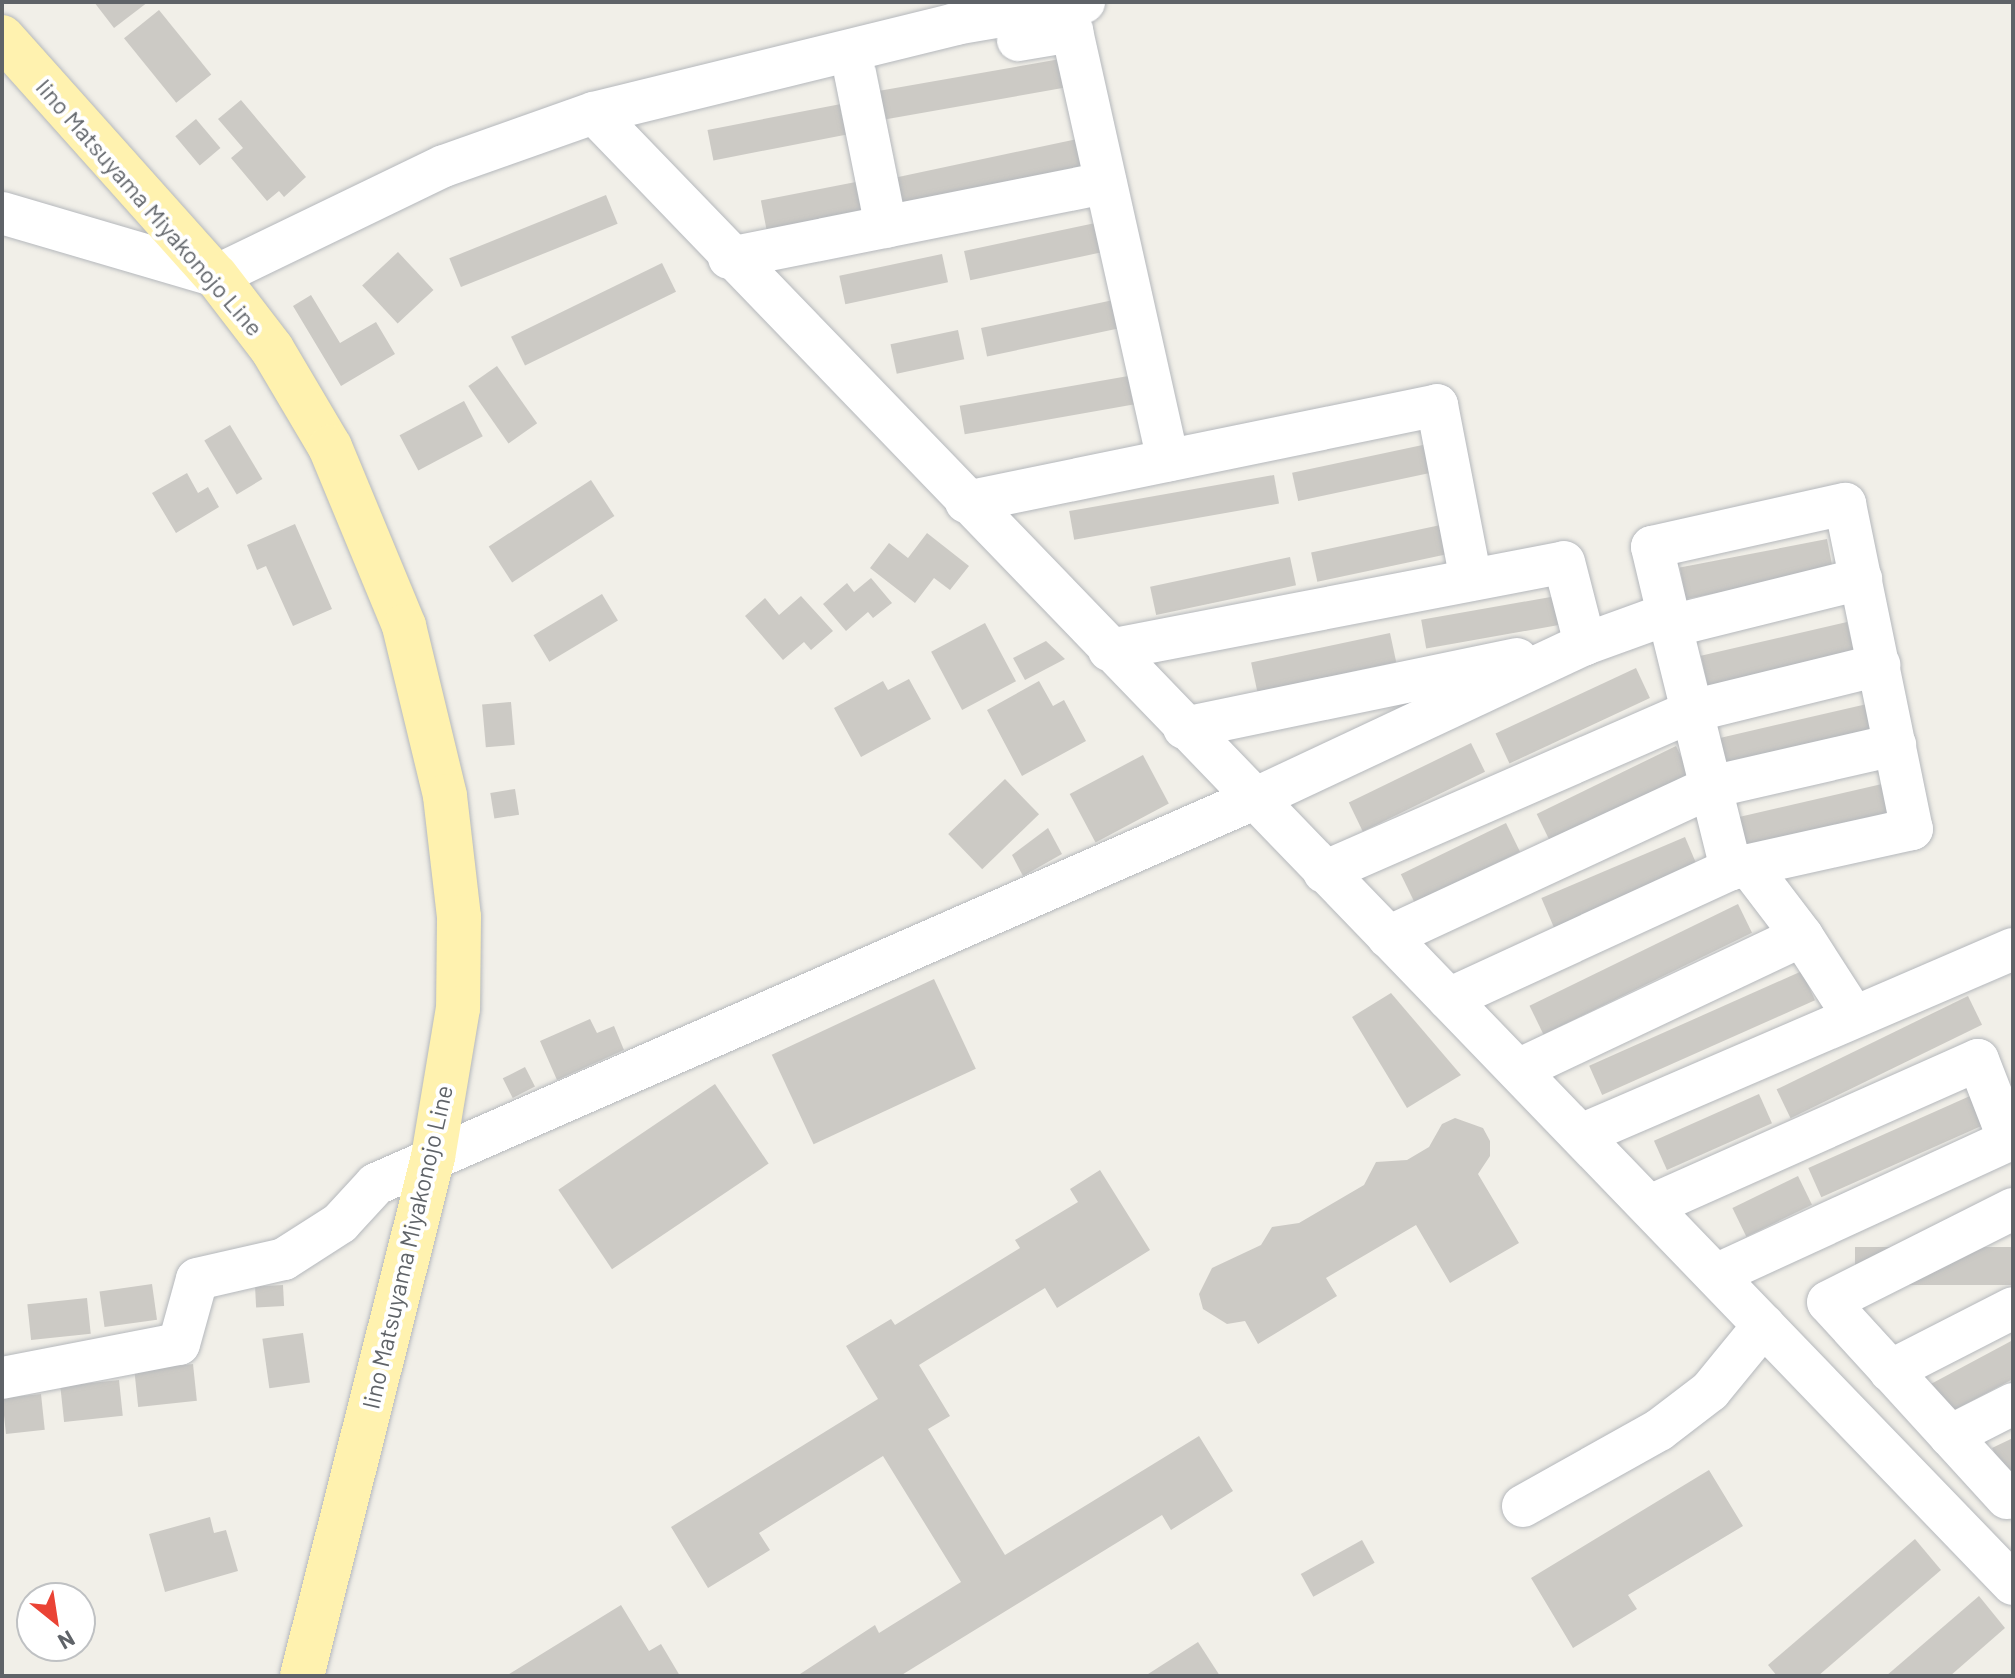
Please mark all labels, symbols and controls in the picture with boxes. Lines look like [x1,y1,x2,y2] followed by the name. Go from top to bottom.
[30,73,270,341] street label: Iino Matsuyama Miyakonojo Line
[356,1082,458,1412] street label: Iino Matsuyama Miyakonojo Line
[16,1582,96,1662] north arrow
[54,1626,80,1656] text: N

